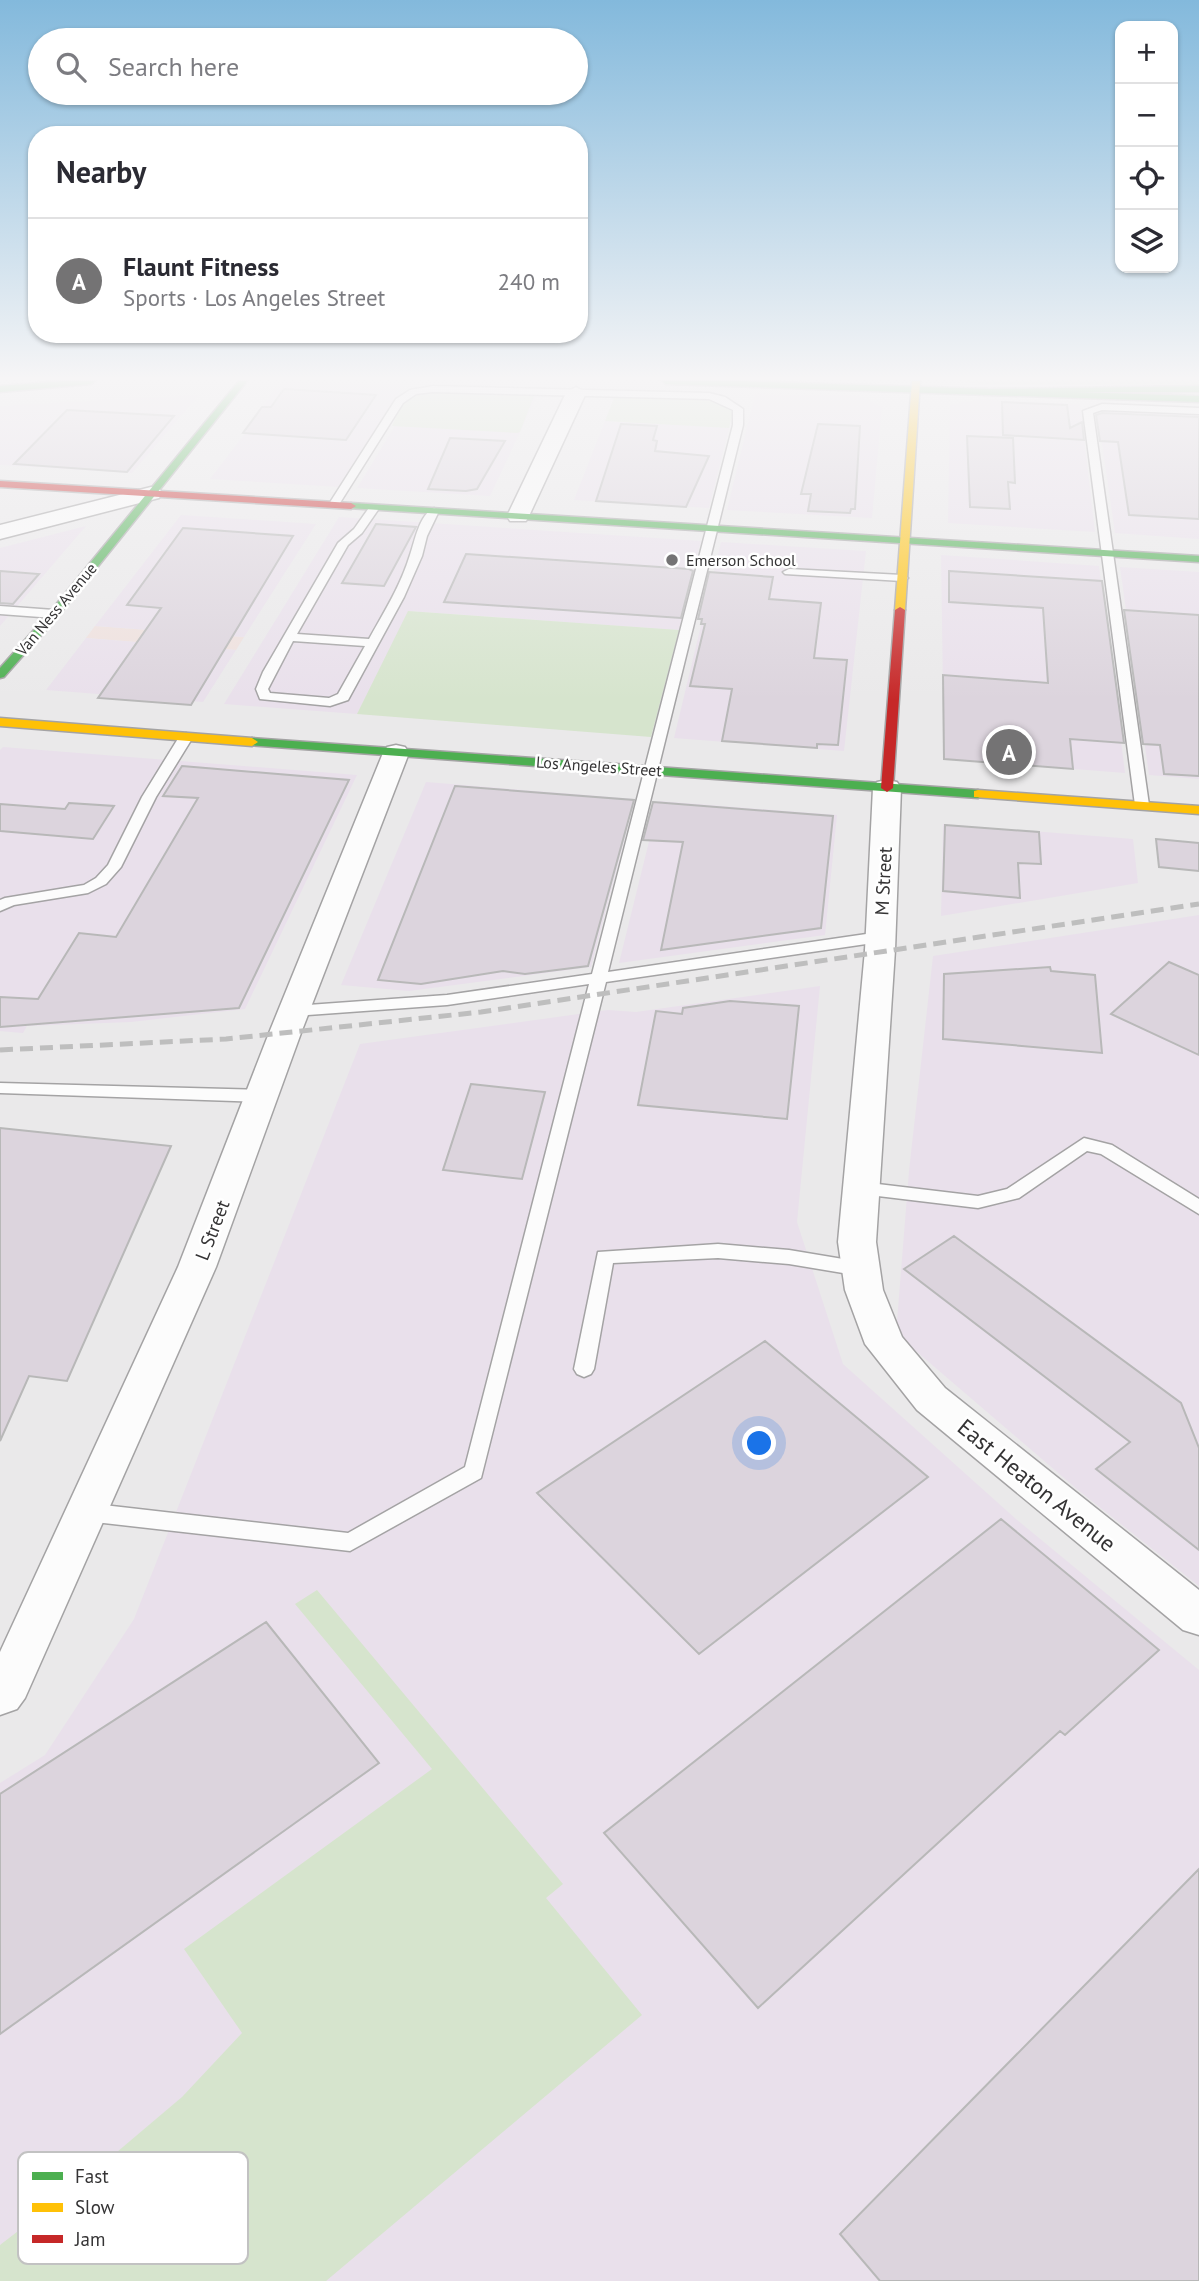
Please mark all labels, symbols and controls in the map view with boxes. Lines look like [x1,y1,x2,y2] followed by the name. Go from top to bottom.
[1115,21,1178,273] map controls
[1115,21,1178,84] button: +
[28,28,588,105] search box
[52,48,90,86] icon: search
[108,50,239,83] text: Search here
[1115,84,1178,147] button: −
[1115,147,1178,210] button: locate
[56,152,146,191] text: Nearby
[1115,210,1178,273] button: layers
[123,250,279,283] text: Flaunt Fitness
[72,267,86,296] text: A
[498,267,560,296] text: 240 m
[123,283,385,312] text: Sports · Los Angeles Street
[686,550,796,570] place label: Emerson School
[664,552,680,568] marker: Emerson School
[11,558,101,660] street label: Van Ness Avenue
[986,726,1032,778] pin: A
[536,752,663,780] street label: Los Angeles Street
[869,846,897,916] street label: M Street
[190,1196,235,1264] street label: L Street
[952,1412,1122,1558] street label: East Heaton Avenue
[742,1426,776,1460] your location
[18,2152,248,2264] legend
[75,2164,109,2188] text: Fast
[75,2195,115,2219] text: Slow
[74,2227,105,2251] text: Jam

